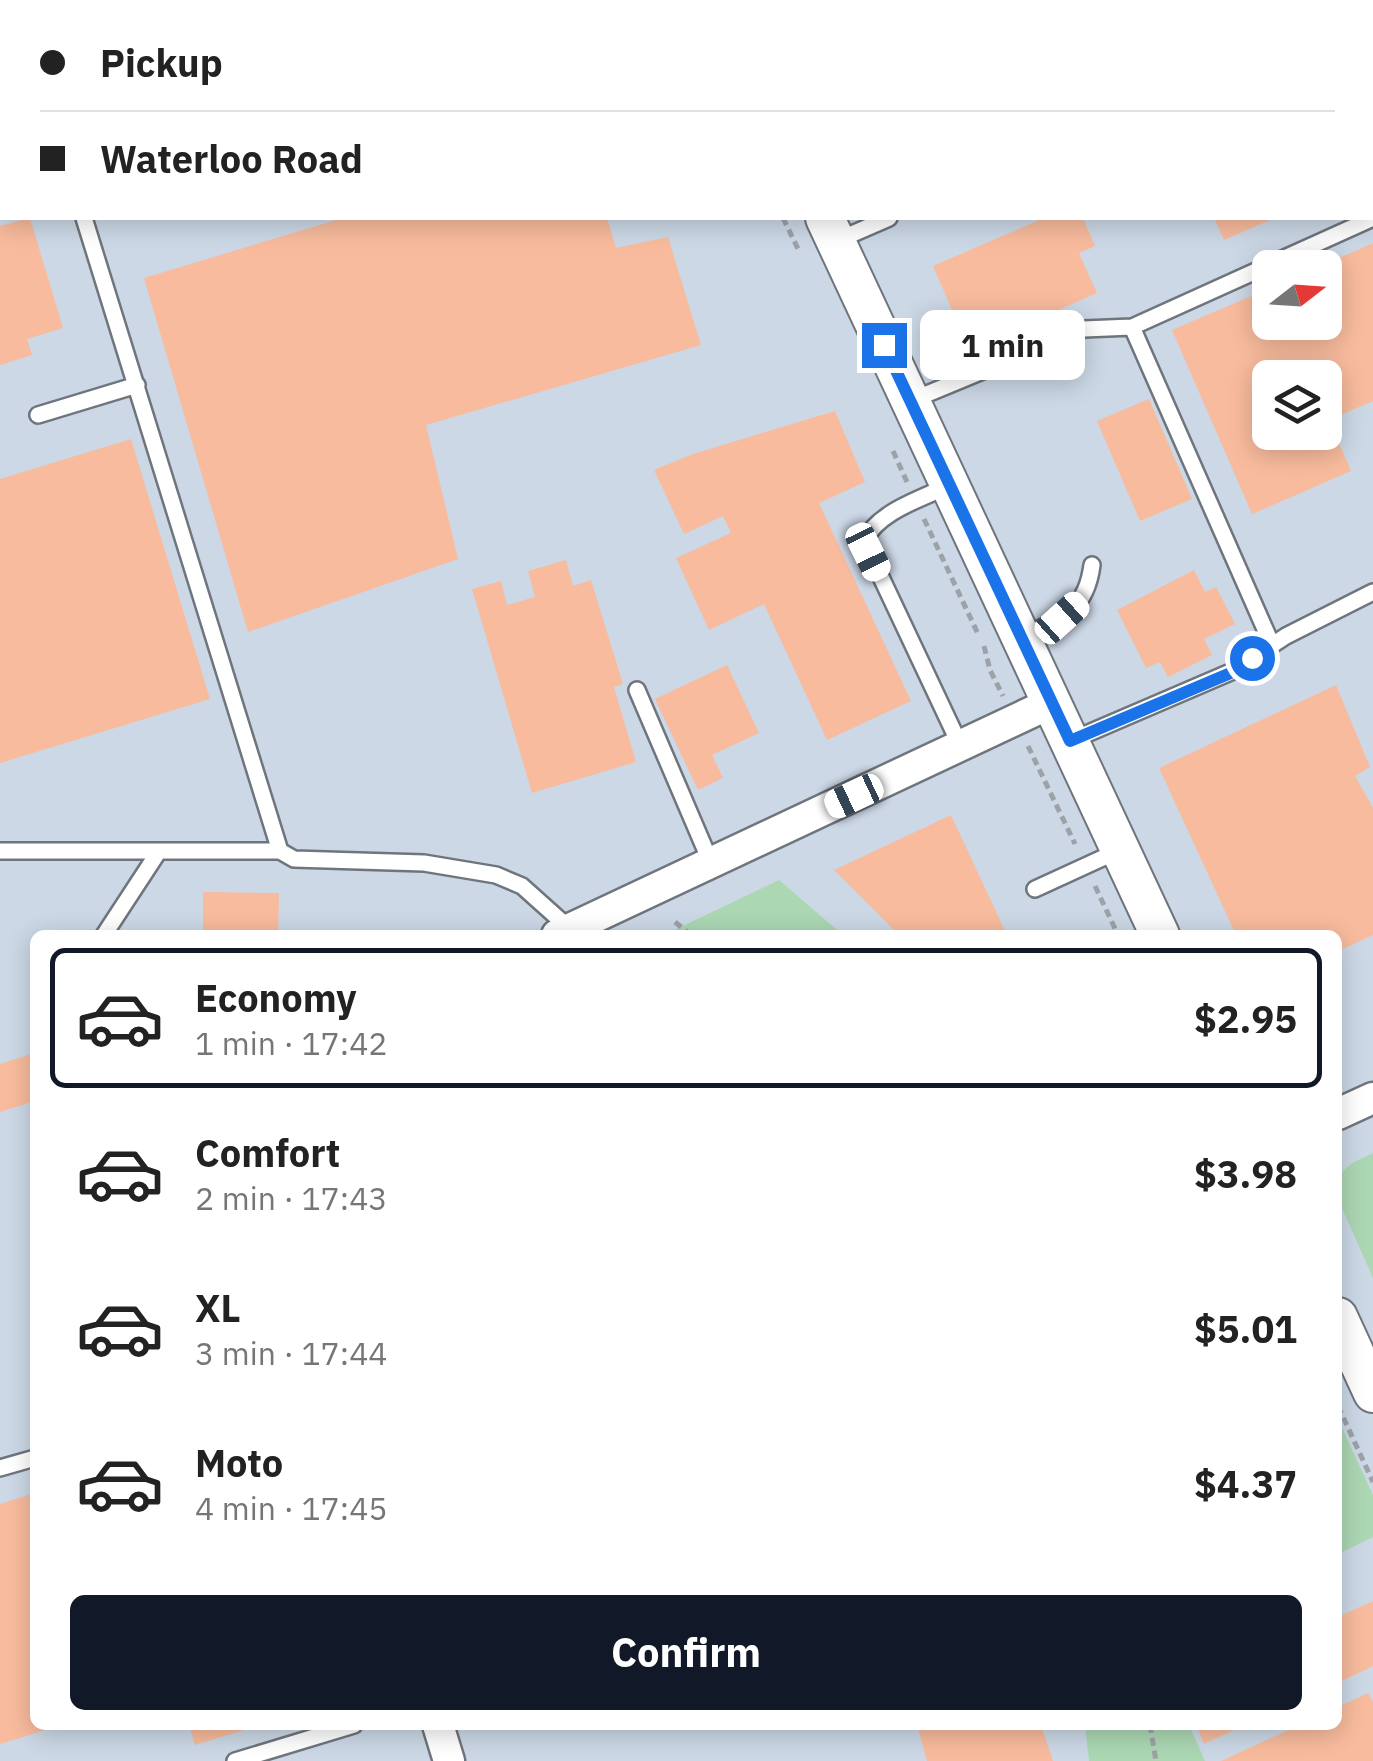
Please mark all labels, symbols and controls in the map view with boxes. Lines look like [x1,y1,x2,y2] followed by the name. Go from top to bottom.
[100,38,223,87] text: Pickup
[100,134,363,183] text: Waterloo Road
[1252,250,1342,340] north arrow
[1252,250,1342,450] map controls
[919,310,1084,380] callout: 1 min
[862,323,907,368] route end
[961,324,1044,366] text: 1 min
[1252,360,1342,450] button: layers
[841,518,895,586] car
[1030,587,1094,649] car
[1230,636,1275,681] route start
[820,770,888,822] car
[75,973,165,1063] icon: car
[195,973,357,1022] text: Economy
[1194,994,1297,1043] text: $2.95
[195,1022,388,1064] text: 1 min · 17:42
[75,1128,165,1218] icon: car
[195,1128,340,1177] text: Comfort
[1194,1149,1297,1198] text: $3.98
[195,1177,388,1219] text: 2 min · 17:43
[75,1283,165,1373] icon: car
[195,1283,241,1332] text: XL
[1194,1304,1297,1353] text: $5.01
[195,1332,388,1374] text: 3 min · 17:44
[75,1438,165,1528] icon: car
[195,1438,283,1487] text: Moto
[1194,1459,1297,1508] text: $4.37
[195,1487,388,1529] text: 4 min · 17:45
[70,1595,1302,1710] button: Confirm

